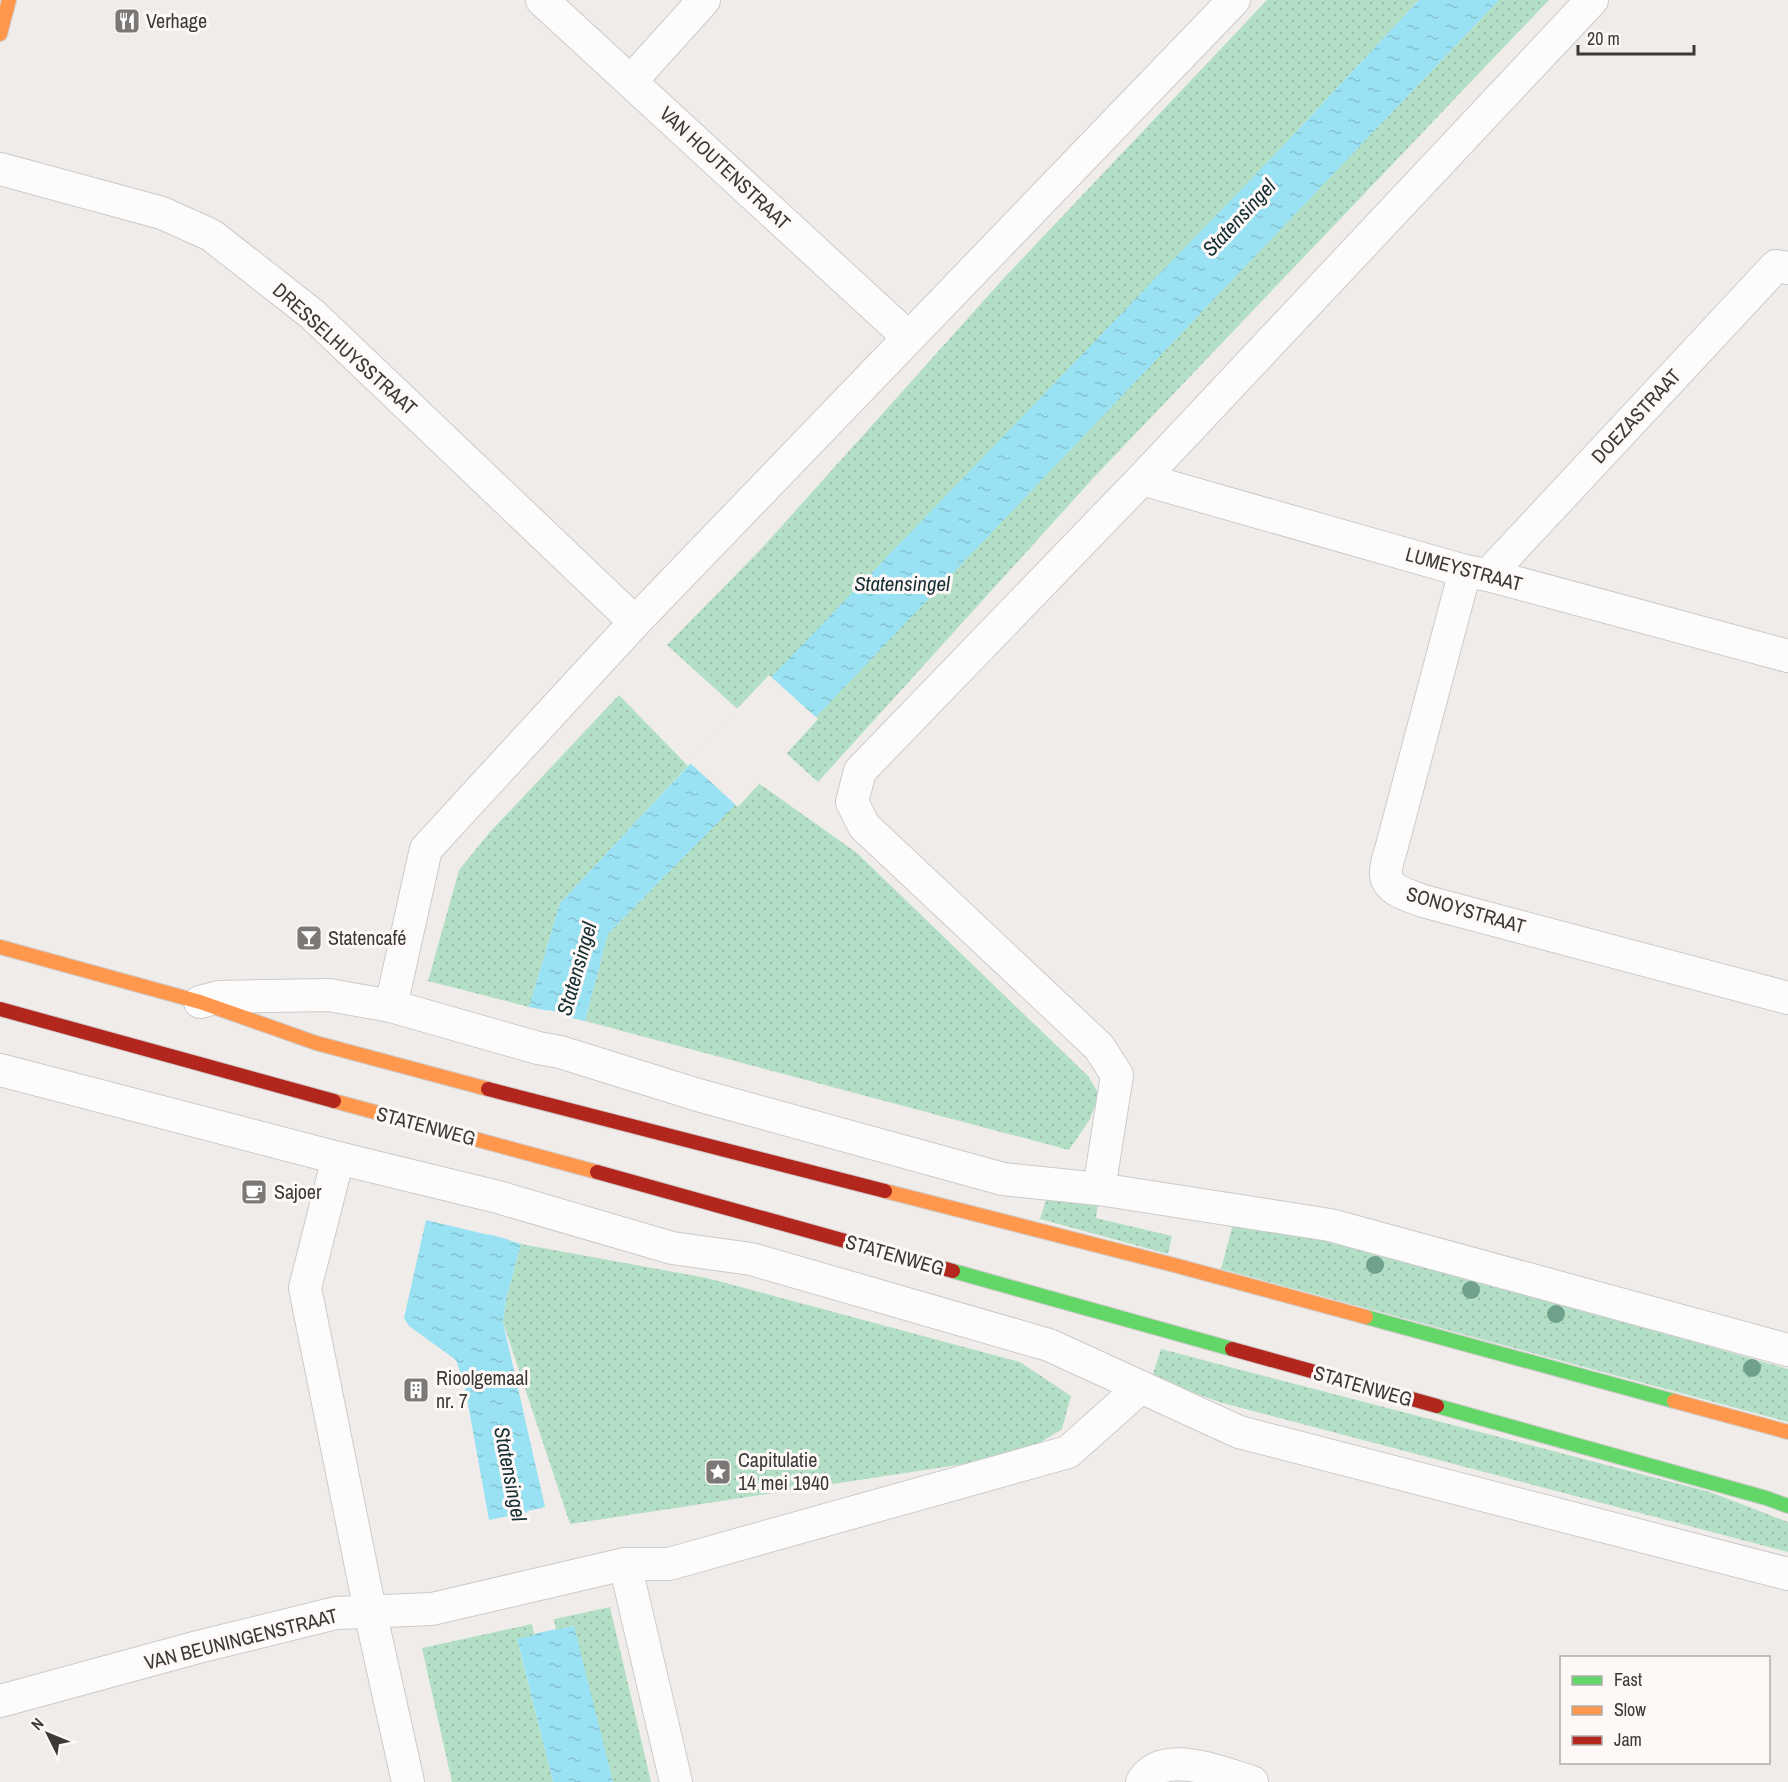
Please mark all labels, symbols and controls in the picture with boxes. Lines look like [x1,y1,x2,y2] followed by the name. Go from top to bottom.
[112,6,142,36] restaurant icon: Verhage
[146,7,207,34] place label: Verhage
[1578,18,1694,56] scale bar
[1587,26,1620,51] text: 20 m
[654,100,797,235] street label: VAN HOUTENSTRAAT
[1195,172,1283,263] water label: Statensingel
[267,276,423,421] street label: DRESSELHUYSSTRAAT
[1585,363,1686,469] street label: DOEZASTRAAT
[1403,540,1526,597] street label: LUMEYSTRAAT
[854,569,951,598] water label: Statensingel
[1403,880,1529,939] street label: SONOYSTRAAT
[549,918,604,1019] water label: Statensingel
[294,923,324,953] bar icon: Statencafé
[328,924,406,951] place label: Statencafé
[374,1099,479,1152] street label: STATENWEG
[239,1177,269,1207] cafe icon: Sajoer
[274,1178,322,1205] place label: Sajoer
[843,1228,948,1281] street label: STATENWEG
[1311,1359,1416,1412] street label: STATENWEG
[436,1364,528,1414] place label: Rioolgemaal nr. 7
[401,1375,431,1405] building icon: Rioolgemaal nr. 7
[487,1424,534,1525] water label: Statensingel
[738,1446,829,1496] place label: Capitulatie 14 mei 1940
[703,1457,733,1487] place icon: Capitulatie 14 mei 1940
[142,1601,340,1676] street label: VAN BEUNINGENSTRAAT
[1560,1656,1770,1764] legend
[1614,1667,1642,1692] text: Fast
[1614,1697,1646,1722] text: Slow
[18,1704,78,1764] north arrow
[26,1713,48,1735] text: N
[1614,1727,1642,1752] text: Jam

